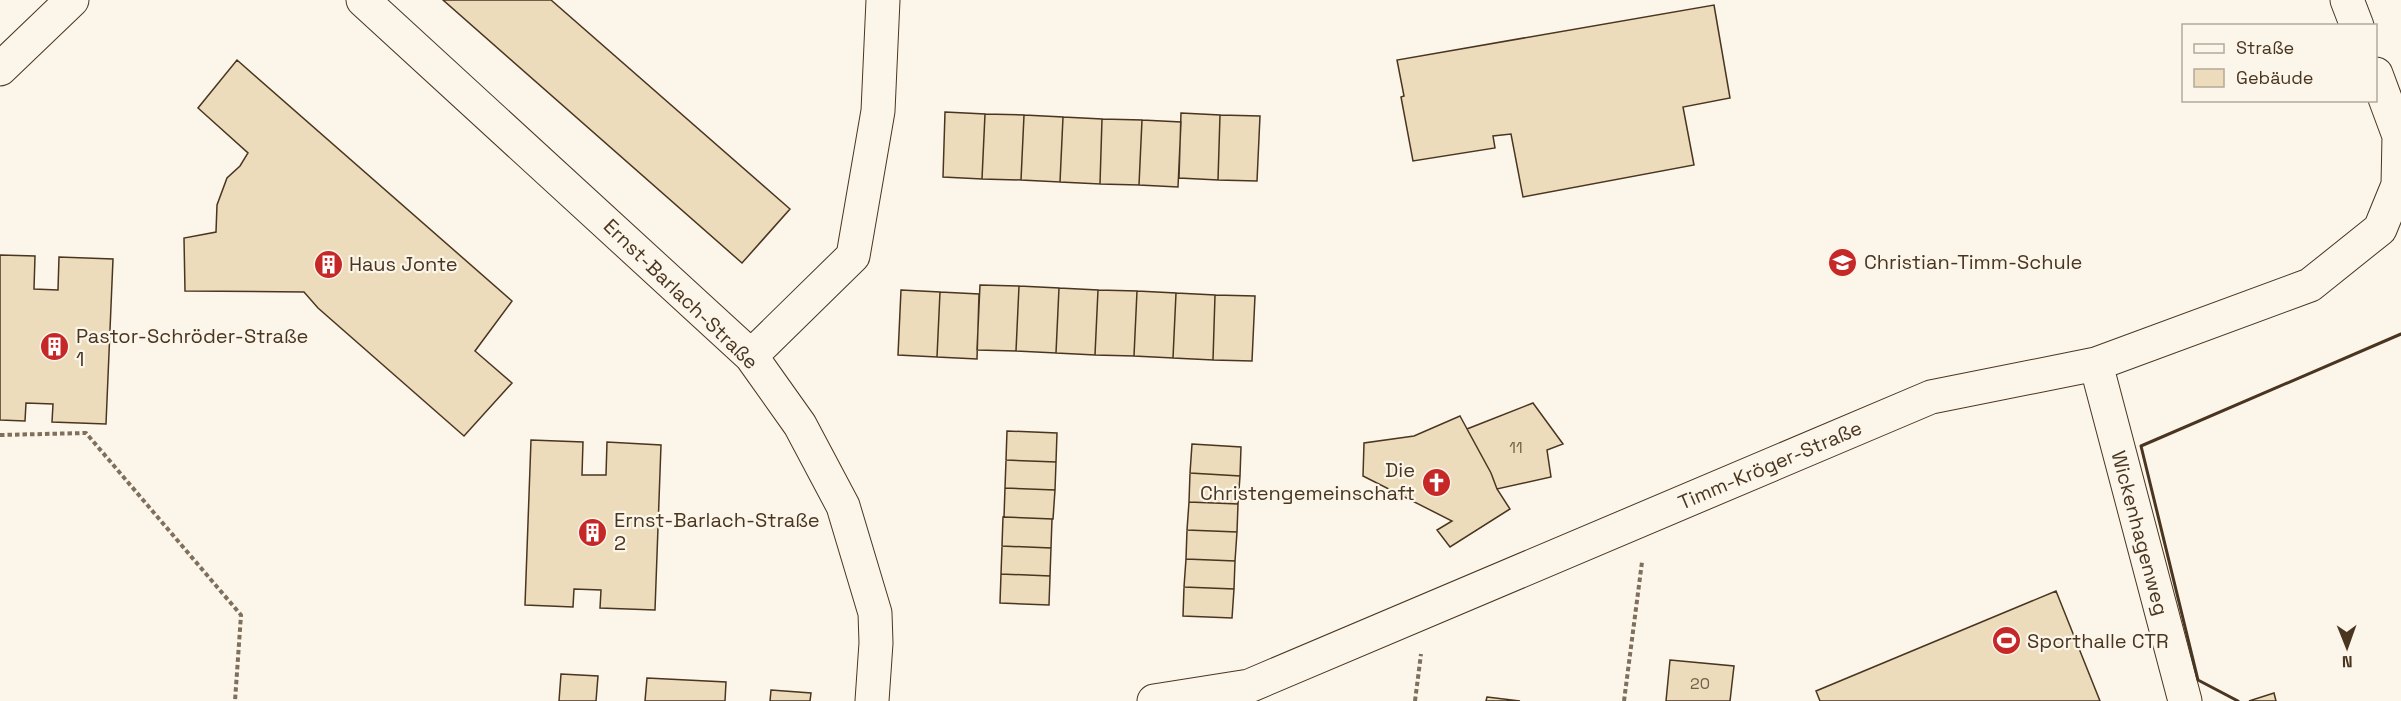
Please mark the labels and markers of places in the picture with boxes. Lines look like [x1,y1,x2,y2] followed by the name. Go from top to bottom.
[1827,246,1859,278] school or university icon: Christian-Timm-Schule
[312,248,344,280] building icon: Haus Jonte
[1864,249,2082,275] place label: Christian-Timm-Schule
[349,251,458,277] place label: Haus Jonte
[76,323,308,372] place label: Pastor-Schröder-Straße 1
[39,331,71,363] building icon: Pastor-Schröder-Straße 1
[1200,457,1415,506] place label: Die Christengemeinschaft
[1420,466,1452,498] church icon: Die Christengemeinschaft
[614,507,820,556] place label: Ernst-Barlach-Straße 2
[577,516,609,548] building icon: Ernst-Barlach-Straße 2
[1990,625,2022,657] sports icon: Sporthalle CTR
[2027,628,2169,654] place label: Sporthalle CTR

